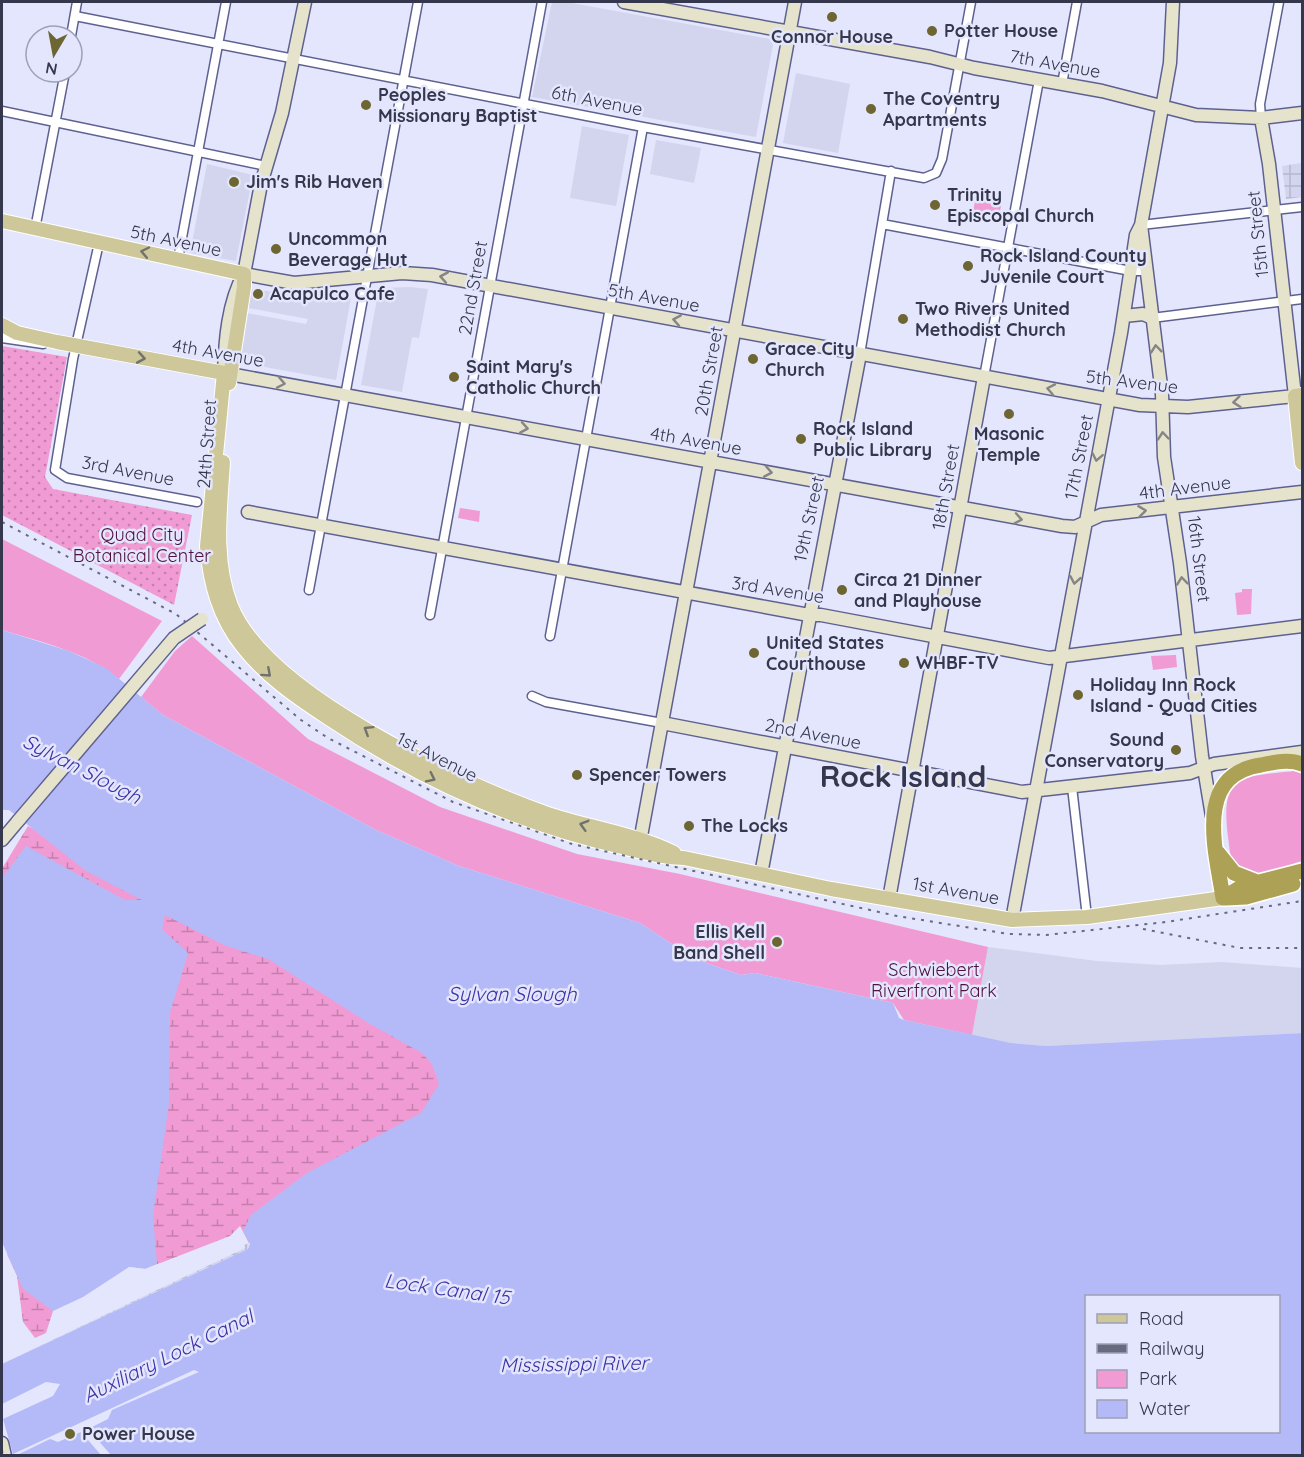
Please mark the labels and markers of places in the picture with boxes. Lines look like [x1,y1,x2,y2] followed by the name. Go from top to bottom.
[825,10,839,24] marker: Connor House
[944,19,1058,42] place label: Potter House
[925,24,939,38] marker: Potter House
[771,25,893,48] place label: Connor House
[378,83,537,127] place label: Peoples Missionary Baptist
[883,87,1000,131] place label: The Coventry Apartments
[359,98,373,112] marker: Peoples Missionary Baptist
[864,102,878,116] marker: The Coventry Apartments
[246,170,383,193] place label: Jim's Rib Haven
[227,175,241,189] marker: Jim's Rib Haven
[947,183,1094,227] place label: Trinity Episcopal Church
[928,198,942,212] marker: Trinity Episcopal Church
[288,227,408,271] place label: Uncommon Beverage Hut
[269,242,283,256] marker: Uncommon Beverage Hut
[980,244,1147,288] place label: Rock Island County Juvenile Court
[961,259,975,273] marker: Rock Island County Juvenile Court
[270,282,395,305] place label: Acapulco Cafe
[251,287,265,301] marker: Acapulco Cafe
[915,297,1070,341] place label: Two Rivers United Methodist Church
[896,312,910,326] marker: Two Rivers United Methodist Church
[765,337,855,381] place label: Grace City Church
[746,352,760,366] marker: Grace City Church
[466,355,601,399] place label: Saint Mary's Catholic Church
[447,370,461,384] marker: Saint Mary's Catholic Church
[1002,407,1016,421] marker: Masonic Temple
[813,417,932,461] place label: Rock Island Public Library
[974,422,1044,466] place label: Masonic Temple
[794,432,808,446] marker: Rock Island Public Library
[854,568,982,612] place label: Circa 21 Dinner and Playhouse
[835,583,849,597] marker: Circa 21 Dinner and Playhouse
[766,631,884,675] place label: United States Courthouse
[747,646,761,660] marker: United States Courthouse
[916,651,999,674] place label: WHBF-TV
[897,656,911,670] marker: WHBF-TV
[1090,673,1258,717] place label: Holiday Inn Rock Island - Quad Cities
[1071,688,1085,702] marker: Holiday Inn Rock Island - Quad Cities
[1044,728,1164,772] place label: Sound Conservatory
[1169,743,1183,757] marker: Sound Conservatory
[589,763,727,786] place label: Spencer Towers
[570,768,584,782] marker: Spencer Towers
[701,814,788,837] place label: The Locks
[682,819,696,833] marker: The Locks
[673,920,765,964] place label: Ellis Kell Band Shell
[770,935,784,949] marker: Ellis Kell Band Shell
[82,1422,195,1445] place label: Power House
[63,1427,77,1441] marker: Power House

